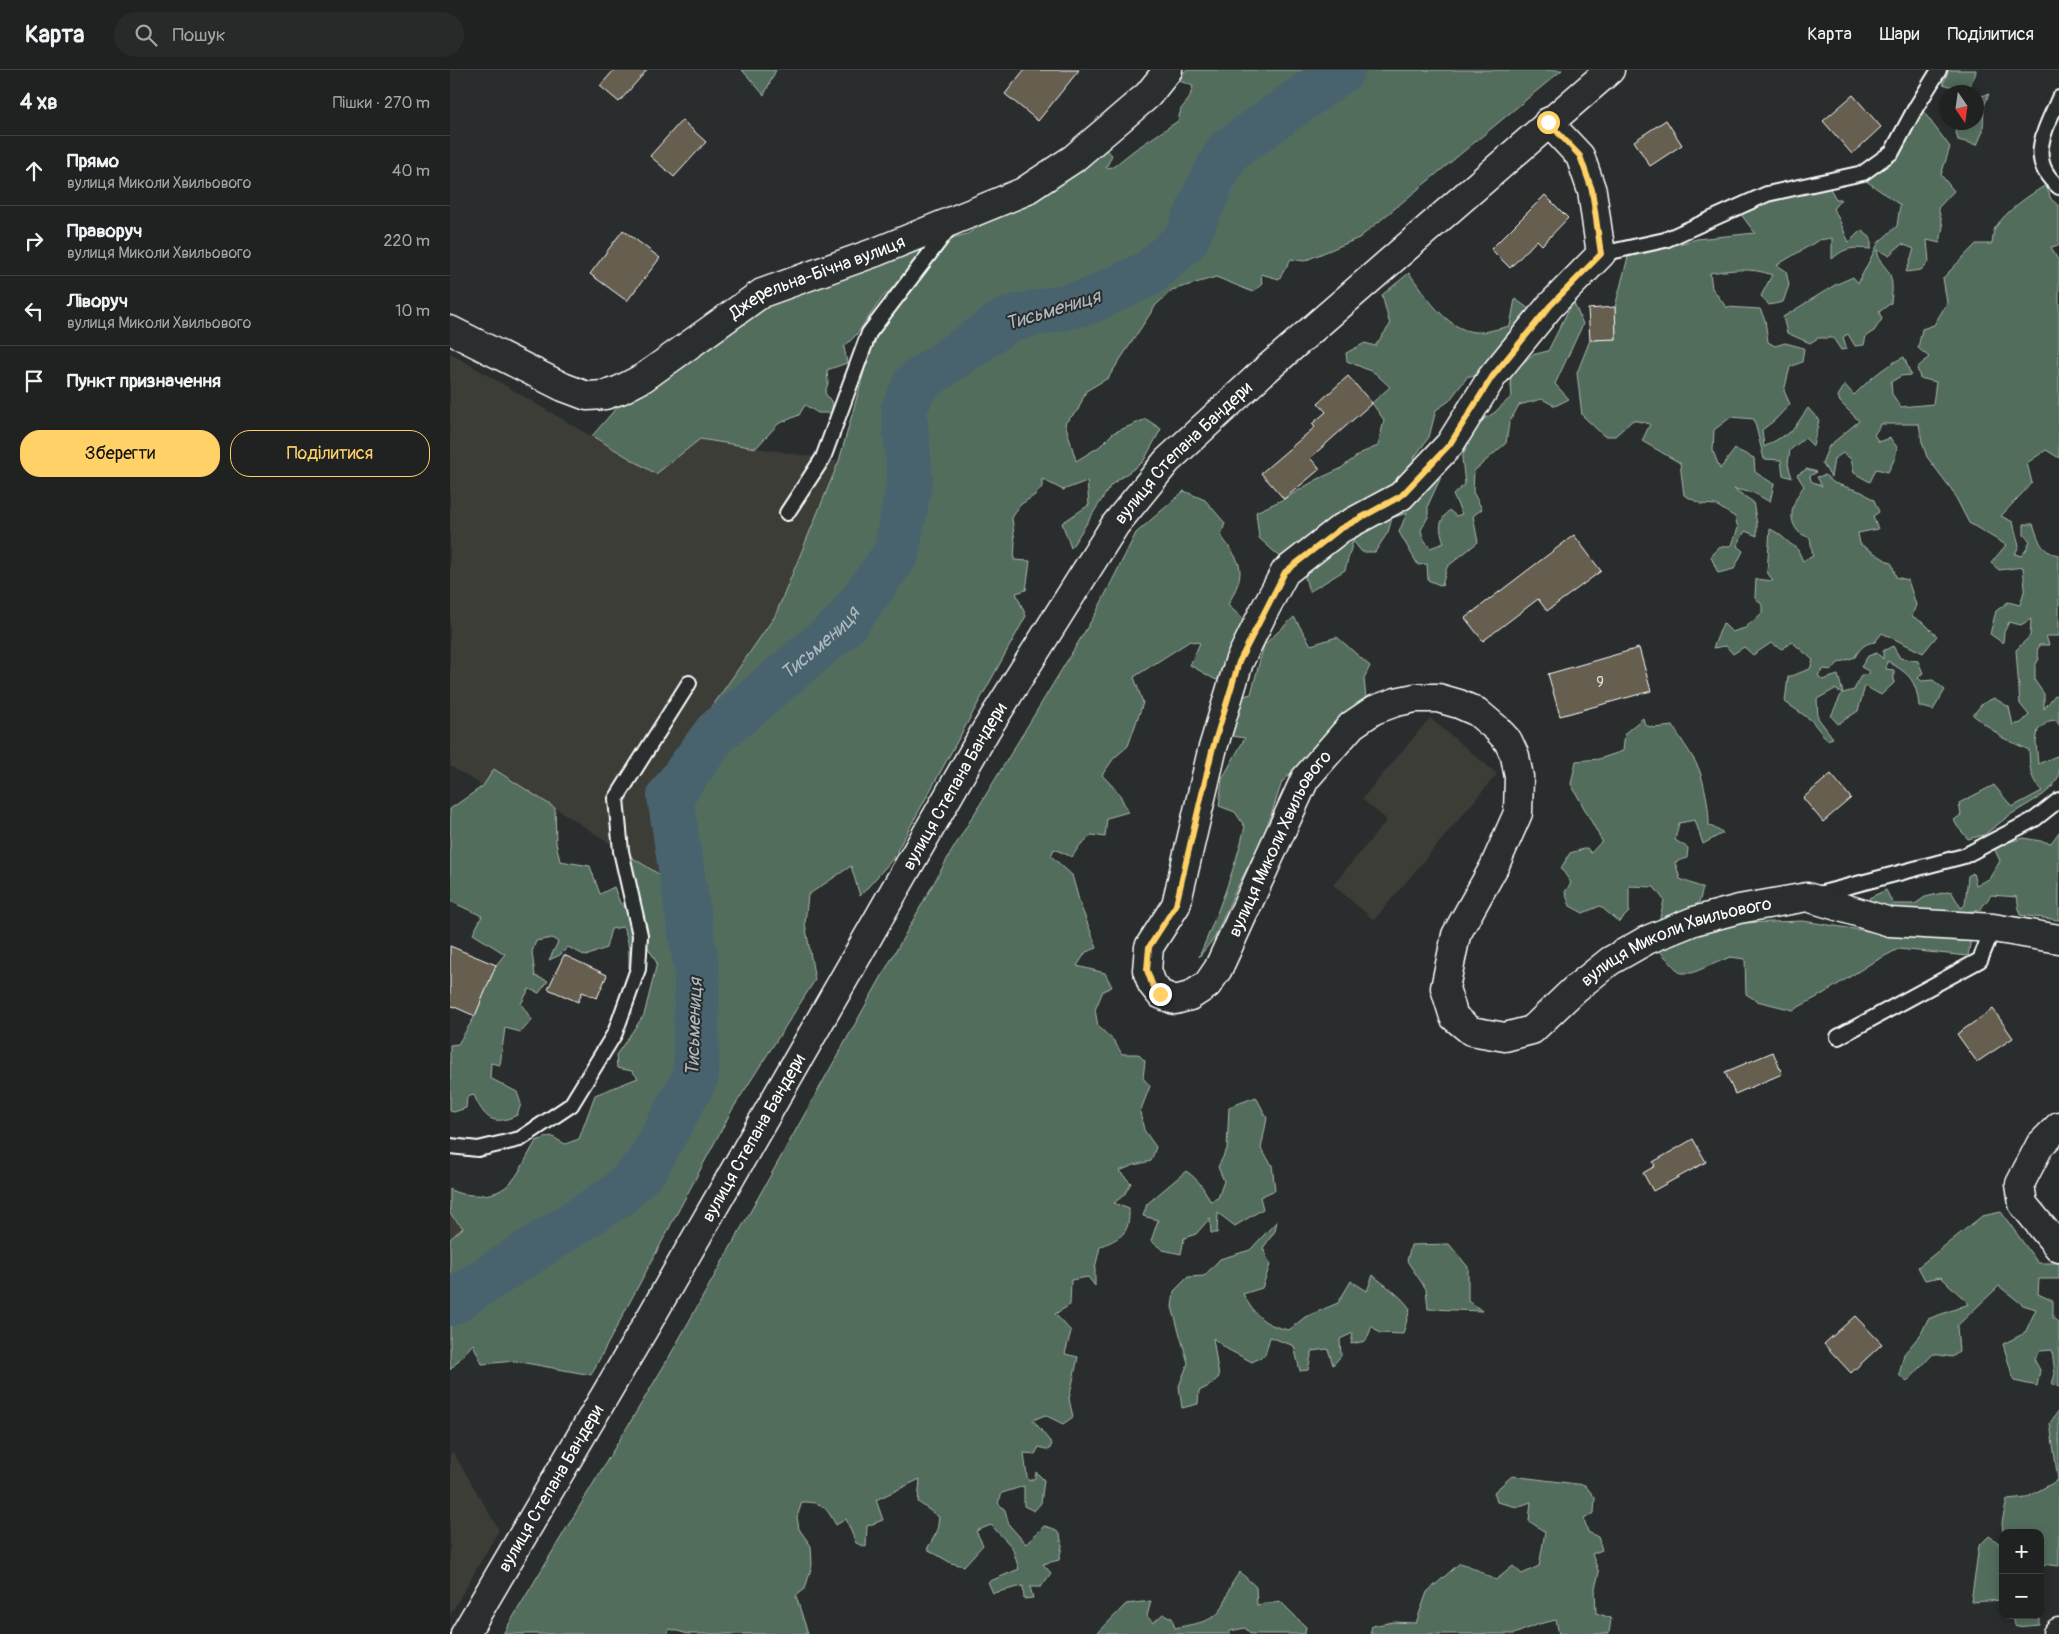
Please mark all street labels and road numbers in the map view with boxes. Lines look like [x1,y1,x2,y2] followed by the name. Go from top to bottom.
[724,230,909,325] street label: Джерельна-Бічна вулиця
[1109,377,1257,529] street label: вулиця Степана Бандери
[897,698,1012,874] street label: вулиця Степана Бандери
[1223,745,1337,941] street label: вулиця Миколи Хвильового
[1576,892,1774,992] street label: вулиця Миколи Хвильового
[696,1050,810,1226] street label: вулиця Степана Бандери
[493,1401,608,1576] street label: вулиця Степана Бандери

